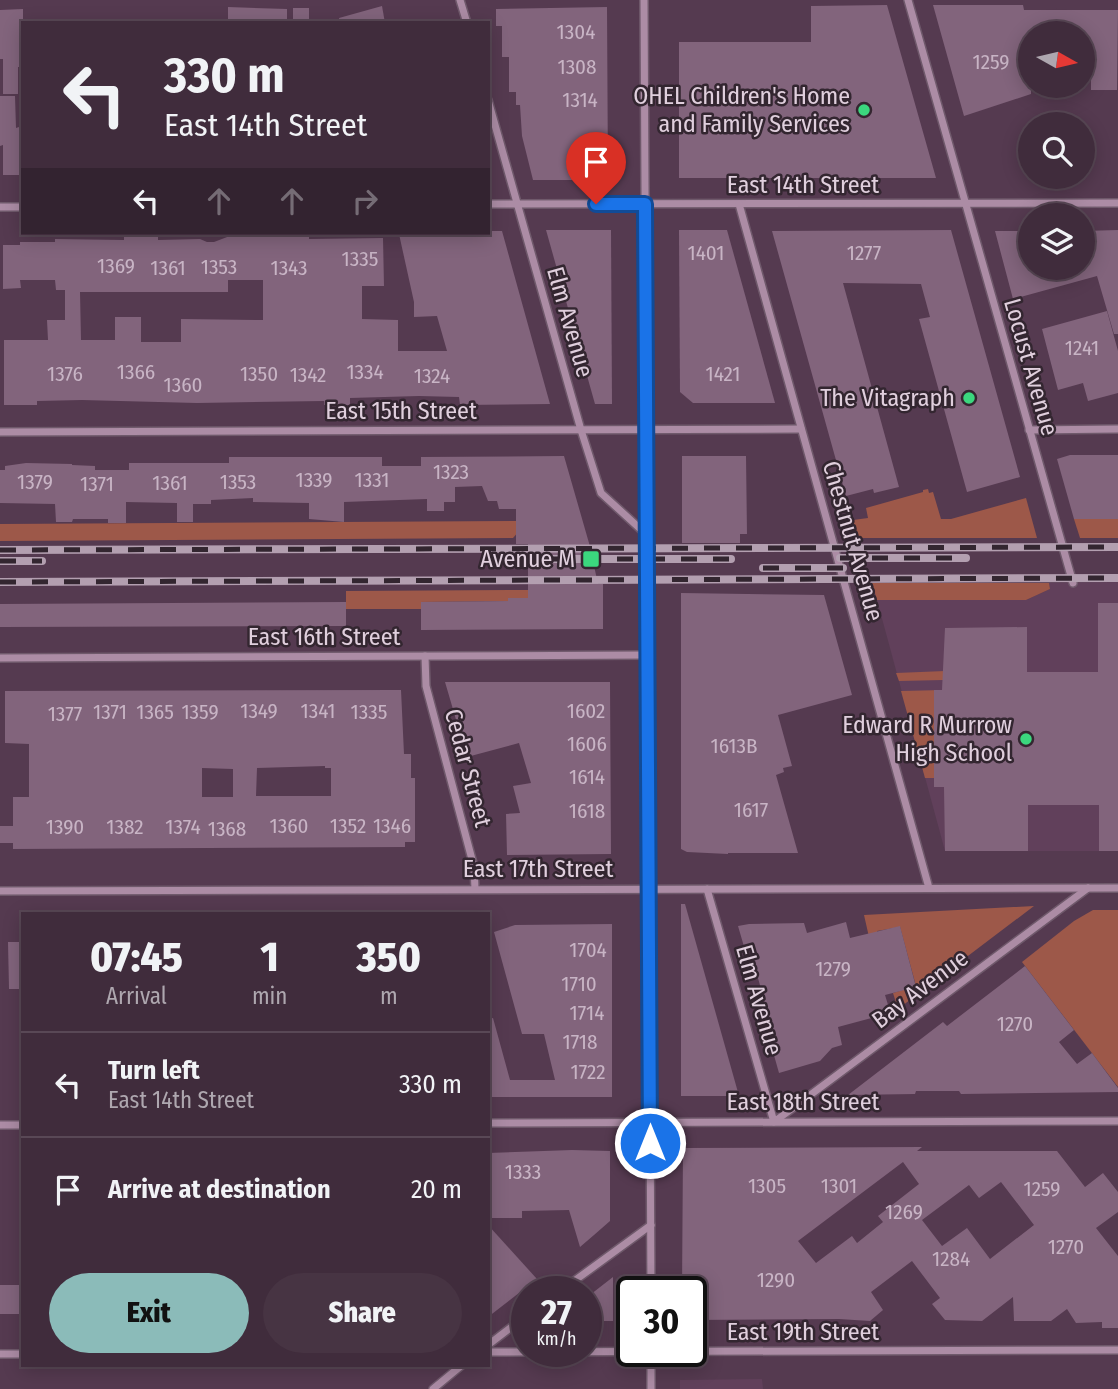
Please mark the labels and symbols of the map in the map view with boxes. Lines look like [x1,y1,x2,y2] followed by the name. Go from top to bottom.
[557,19,595,45] house number: 1304
[1018,21,1096,98] north arrow
[973,49,1009,75] house number: 1259
[557,54,597,80] house number: 1308
[633,82,850,138] place label: OHEL Children's Home and Family Services
[562,87,598,113] house number: 1314
[856,102,872,118] marker: OHEL Children's Home and Family Services
[566,132,626,204] pin
[727,171,879,199] street label: East 14th Street
[688,240,724,266] house number: 1401
[847,240,881,266] house number: 1277
[342,246,378,272] house number: 1335
[97,253,135,279] house number: 1369
[201,254,237,280] house number: 1353
[150,255,186,281] house number: 1361
[271,255,307,281] house number: 1343
[541,264,599,380] street label: Elm Avenue
[998,295,1064,439] street label: Locust Avenue
[1065,335,1099,361] house number: 1241
[117,359,155,385] house number: 1366
[346,359,384,385] house number: 1334
[47,361,83,387] house number: 1376
[240,361,278,387] house number: 1350
[705,361,741,387] house number: 1421
[290,362,326,388] house number: 1342
[414,363,450,389] house number: 1324
[163,372,203,398] house number: 1360
[820,384,955,412] place label: The Vitagraph
[961,390,977,406] marker: The Vitagraph
[325,397,477,425] street label: East 15th Street
[817,458,889,624] street label: Chestnut Avenue
[433,459,469,485] house number: 1323
[295,467,333,493] house number: 1339
[355,467,389,493] house number: 1331
[17,469,53,495] house number: 1379
[220,469,256,495] house number: 1353
[152,470,188,496] house number: 1361
[80,471,114,497] house number: 1371
[480,545,575,573] place label: Avenue M
[581,549,601,569] marker: Avenue M
[248,623,401,651] street label: East 16th Street
[240,698,278,724] house number: 1349
[301,698,335,724] house number: 1341
[567,698,605,724] house number: 1602
[93,699,127,725] house number: 1371
[136,699,174,725] house number: 1365
[181,699,219,725] house number: 1359
[351,699,387,725] house number: 1335
[48,701,82,727] house number: 1377
[439,706,497,830] street label: Cedar Street
[842,711,1012,767] place label: Edward R Murrow High School
[567,731,607,757] house number: 1606
[1018,731,1034,747] marker: Edward R Murrow High School
[711,733,757,759] house number: 1613B
[569,764,605,790] house number: 1614
[734,797,768,823] house number: 1617
[569,798,605,824] house number: 1618
[269,813,309,839] house number: 1360
[330,813,366,839] house number: 1352
[373,813,411,839] house number: 1346
[46,814,84,840] house number: 1390
[106,814,144,840] house number: 1382
[165,814,201,840] house number: 1374
[208,816,246,842] house number: 1368
[463,855,613,883] street label: East 17th Street
[569,937,607,963] house number: 1704
[730,942,788,1058] street label: Elm Avenue
[866,944,974,1034] street label: Bay Avenue
[815,956,851,982] house number: 1279
[561,971,597,997] house number: 1710
[570,1000,604,1026] house number: 1714
[997,1011,1033,1037] house number: 1270
[562,1029,598,1055] house number: 1718
[571,1059,606,1085] house number: 1722
[727,1088,880,1116] street label: East 18th Street
[613,1106,687,1180] position arrow
[505,1159,541,1185] house number: 1333
[748,1173,786,1199] house number: 1305
[821,1173,857,1199] house number: 1301
[1024,1176,1060,1202] house number: 1259
[885,1199,923,1225] house number: 1269
[1048,1234,1084,1260] house number: 1270
[932,1246,970,1272] house number: 1284
[757,1267,795,1293] house number: 1290
[616,1276,707,1367] speed limit sign: 30
[727,1318,879,1346] street label: East 19th Street

